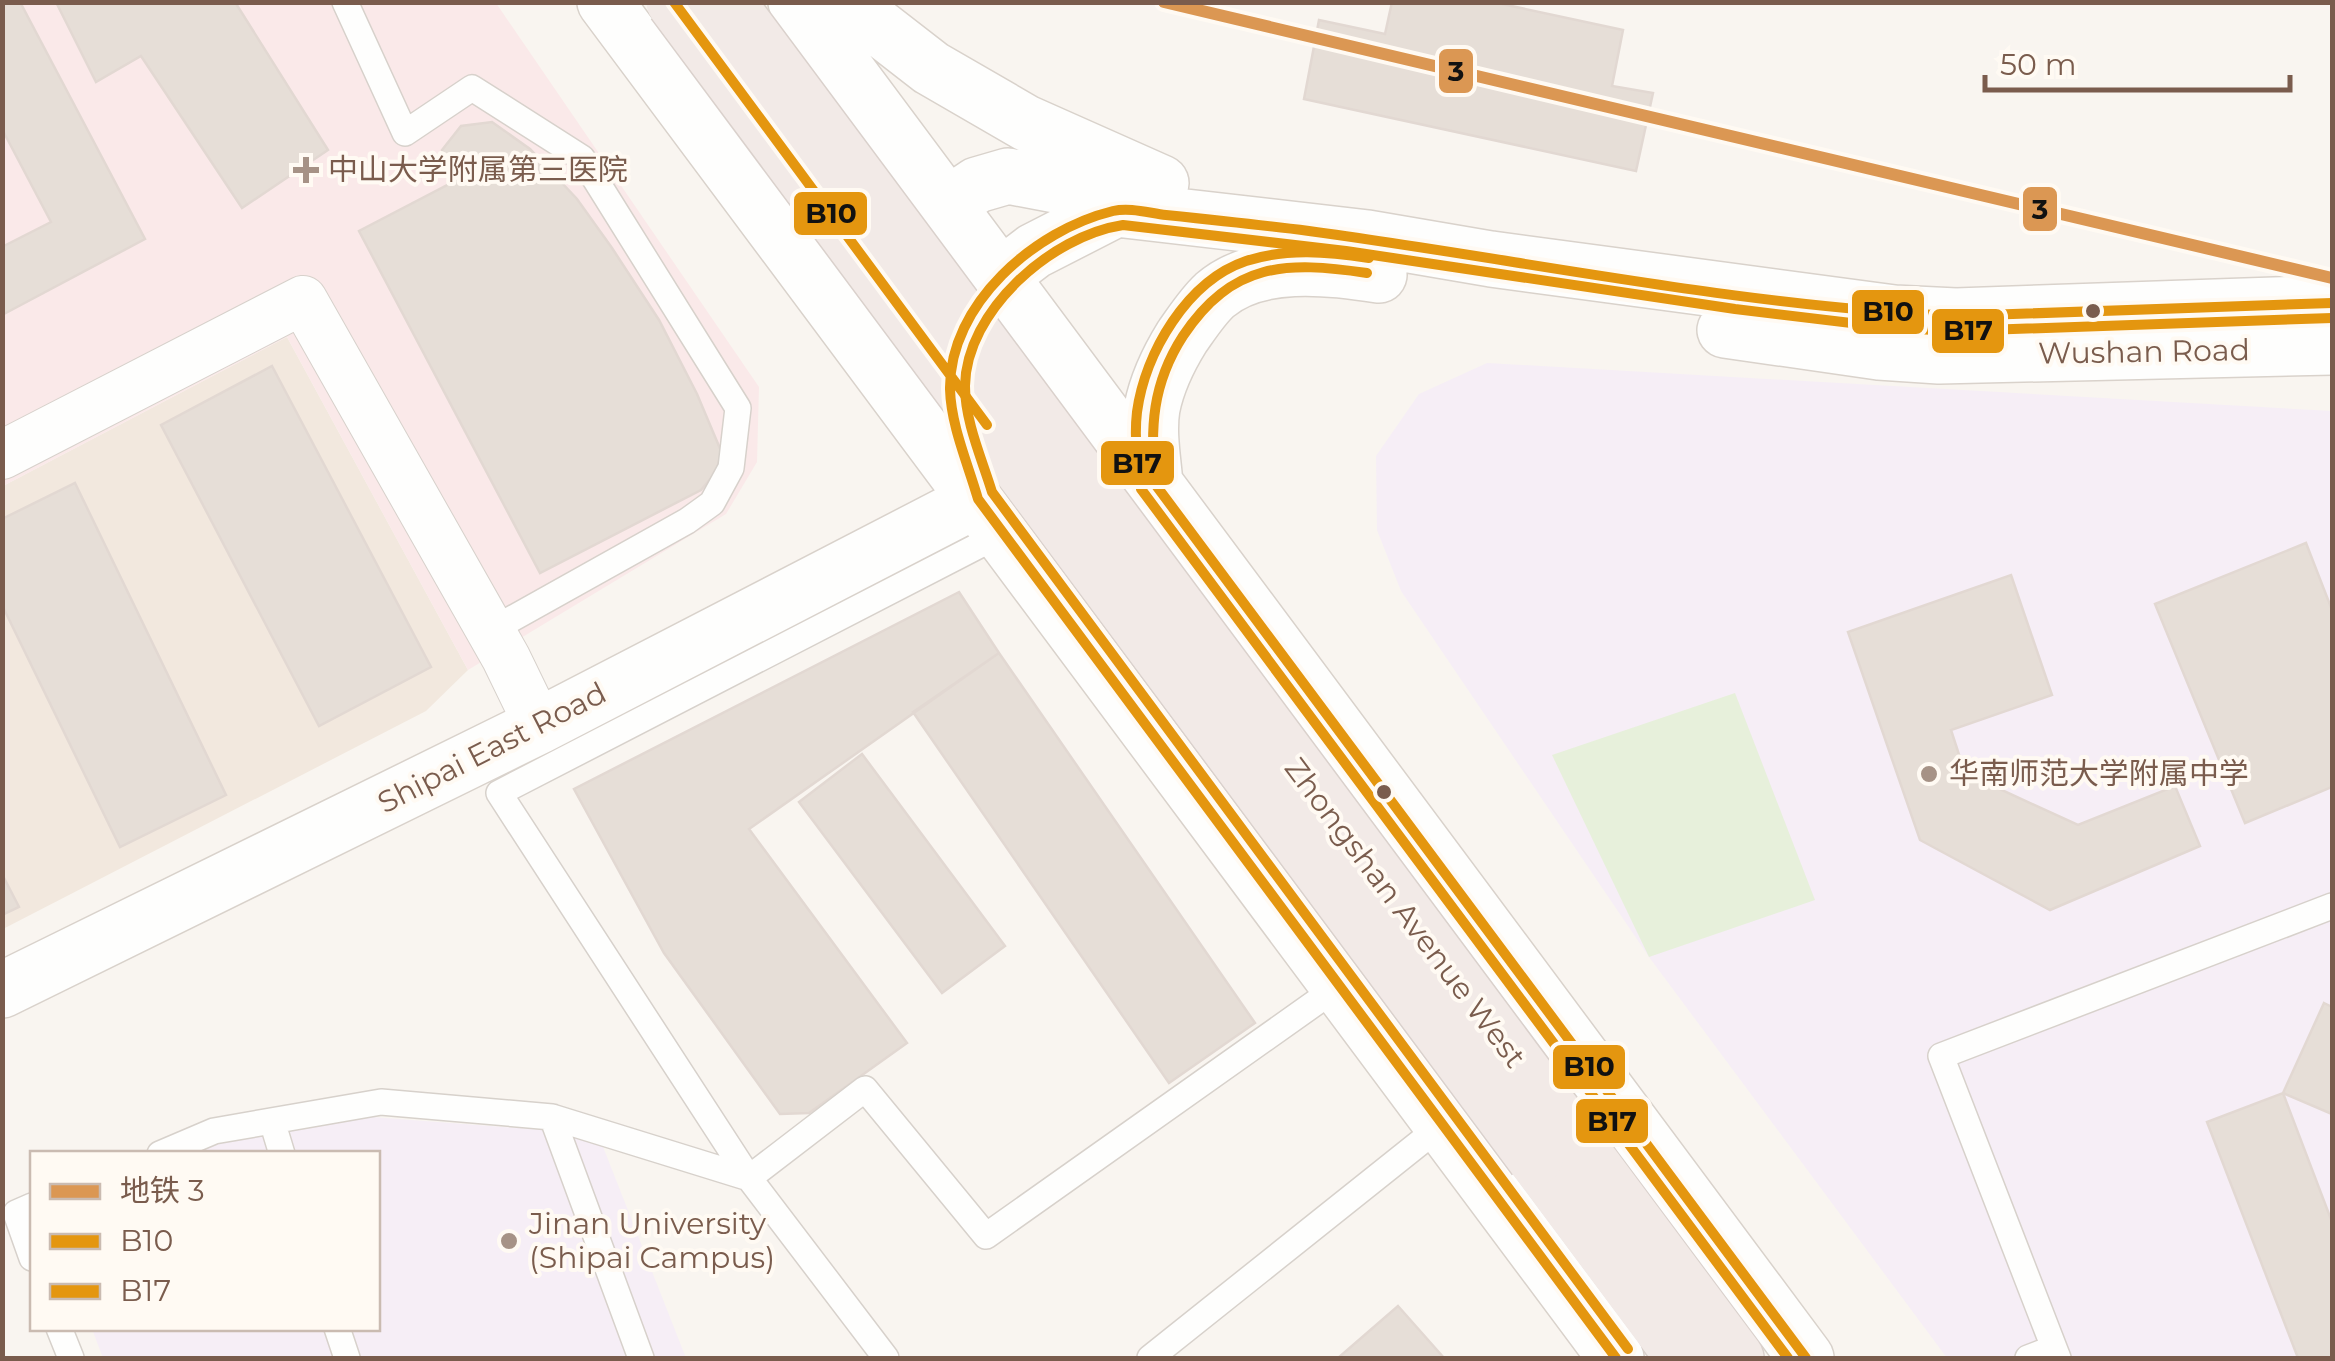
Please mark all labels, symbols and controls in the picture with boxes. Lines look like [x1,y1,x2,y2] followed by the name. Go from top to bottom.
[1985,30,2290,92] scale bar
[2000,46,2077,83] text: 50 m
[1437,47,1475,95] line badge: 3
[1447,54,1464,88] text: 3
[328,151,628,188] place label: 中山大学附属第三医院
[293,157,319,183] marker: 中山大学附属第三医院
[2021,185,2059,233] line badge: 3
[792,190,869,237] line badge: B10
[2031,192,2048,226] text: 3
[805,196,857,230] text: B10
[1850,288,1926,336] line badge: B10
[1862,294,1914,328] text: B10
[2083,301,2103,321] unlabelled marker
[1930,307,2006,355] line badge: B17
[1943,313,1993,347] text: B17
[2038,331,2250,372] street label: Wushan Road
[1099,439,1176,487] line badge: B17
[1112,446,1162,480] text: B17
[371,674,612,821] street label: Shipai East Road
[1277,751,1534,1075] street label: Zhongshan Avenue West
[1949,755,2249,792] place label: 华南师范大学附属中学
[1918,763,1940,785] marker: 华南师范大学附属中学
[1374,782,1394,802] unlabelled marker
[1551,1043,1627,1091] line badge: B10
[1563,1049,1615,1083] text: B10
[1574,1097,1650,1145] line badge: B17
[1587,1104,1637,1138] text: B17
[30,1151,380,1331] legend
[120,1172,205,1209] text: 地铁 3
[528,1205,775,1276] place label: Jinan University (Shipai Campus)
[120,1222,173,1259] text: B10
[498,1230,520,1252] marker: Jinan University (Shipai Campus)
[120,1272,171,1309] text: B17

